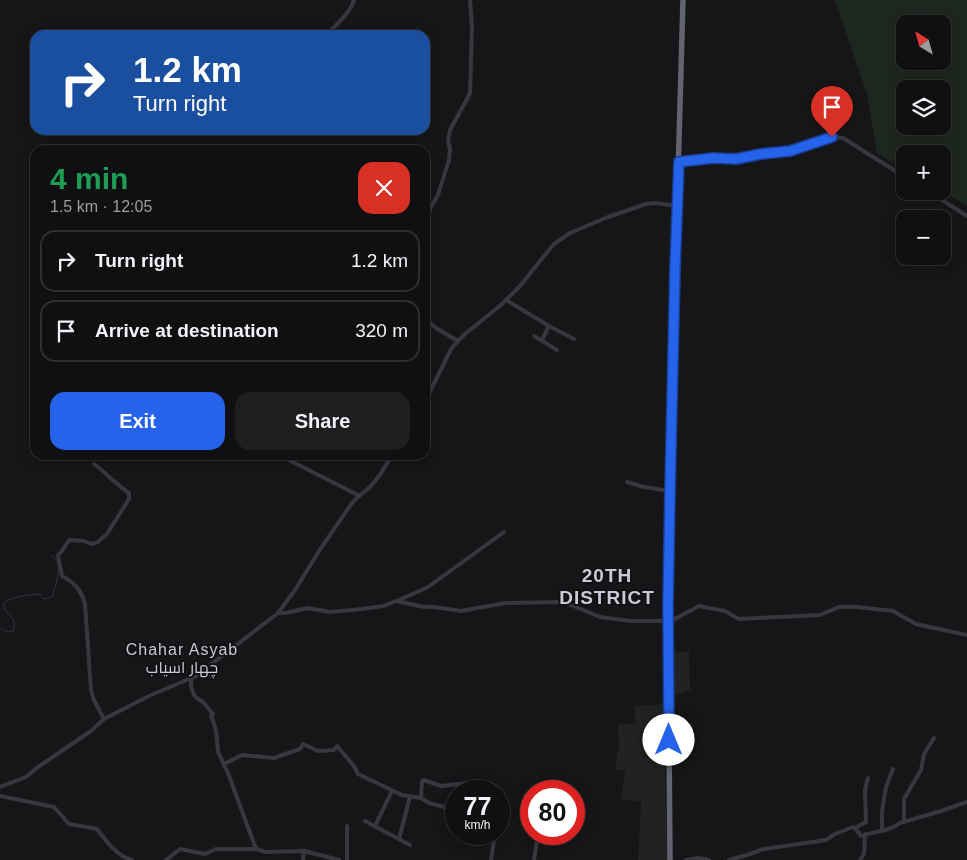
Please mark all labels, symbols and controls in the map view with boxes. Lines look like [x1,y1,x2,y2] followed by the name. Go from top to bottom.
[896,15,951,70] north arrow
[896,15,951,265] map controls
[50,50,115,115] icon: right
[133,50,242,89] text: 1.2 km
[896,80,951,135] button: layers
[811,86,853,137] pin
[133,91,226,116] text: Turn right
[818,93,846,121] icon: arrive
[896,145,951,200] button: +
[50,162,128,195] text: 4 min
[358,162,410,214] button: close
[50,198,152,215] text: 1.5 km · 12:05
[896,210,951,265] button: −
[52,247,80,275] icon: right
[95,250,183,271] text: Turn right
[351,250,408,271] text: 1.2 km
[52,317,80,345] icon: arrive
[95,320,279,341] text: Arrive at destination
[355,320,408,341] text: 320 m
[50,392,225,450] button: Exit
[235,392,410,450] button: Share
[559,565,655,608] district label: 20TH DISTRICT
[126,641,238,679] district label: Chahar Asyab چهار اسیاب
[642,713,694,765] position arrow
[520,780,585,845] speed limit sign: 80
[464,792,491,820] text: 77
[464,818,491,832] text: km/h

